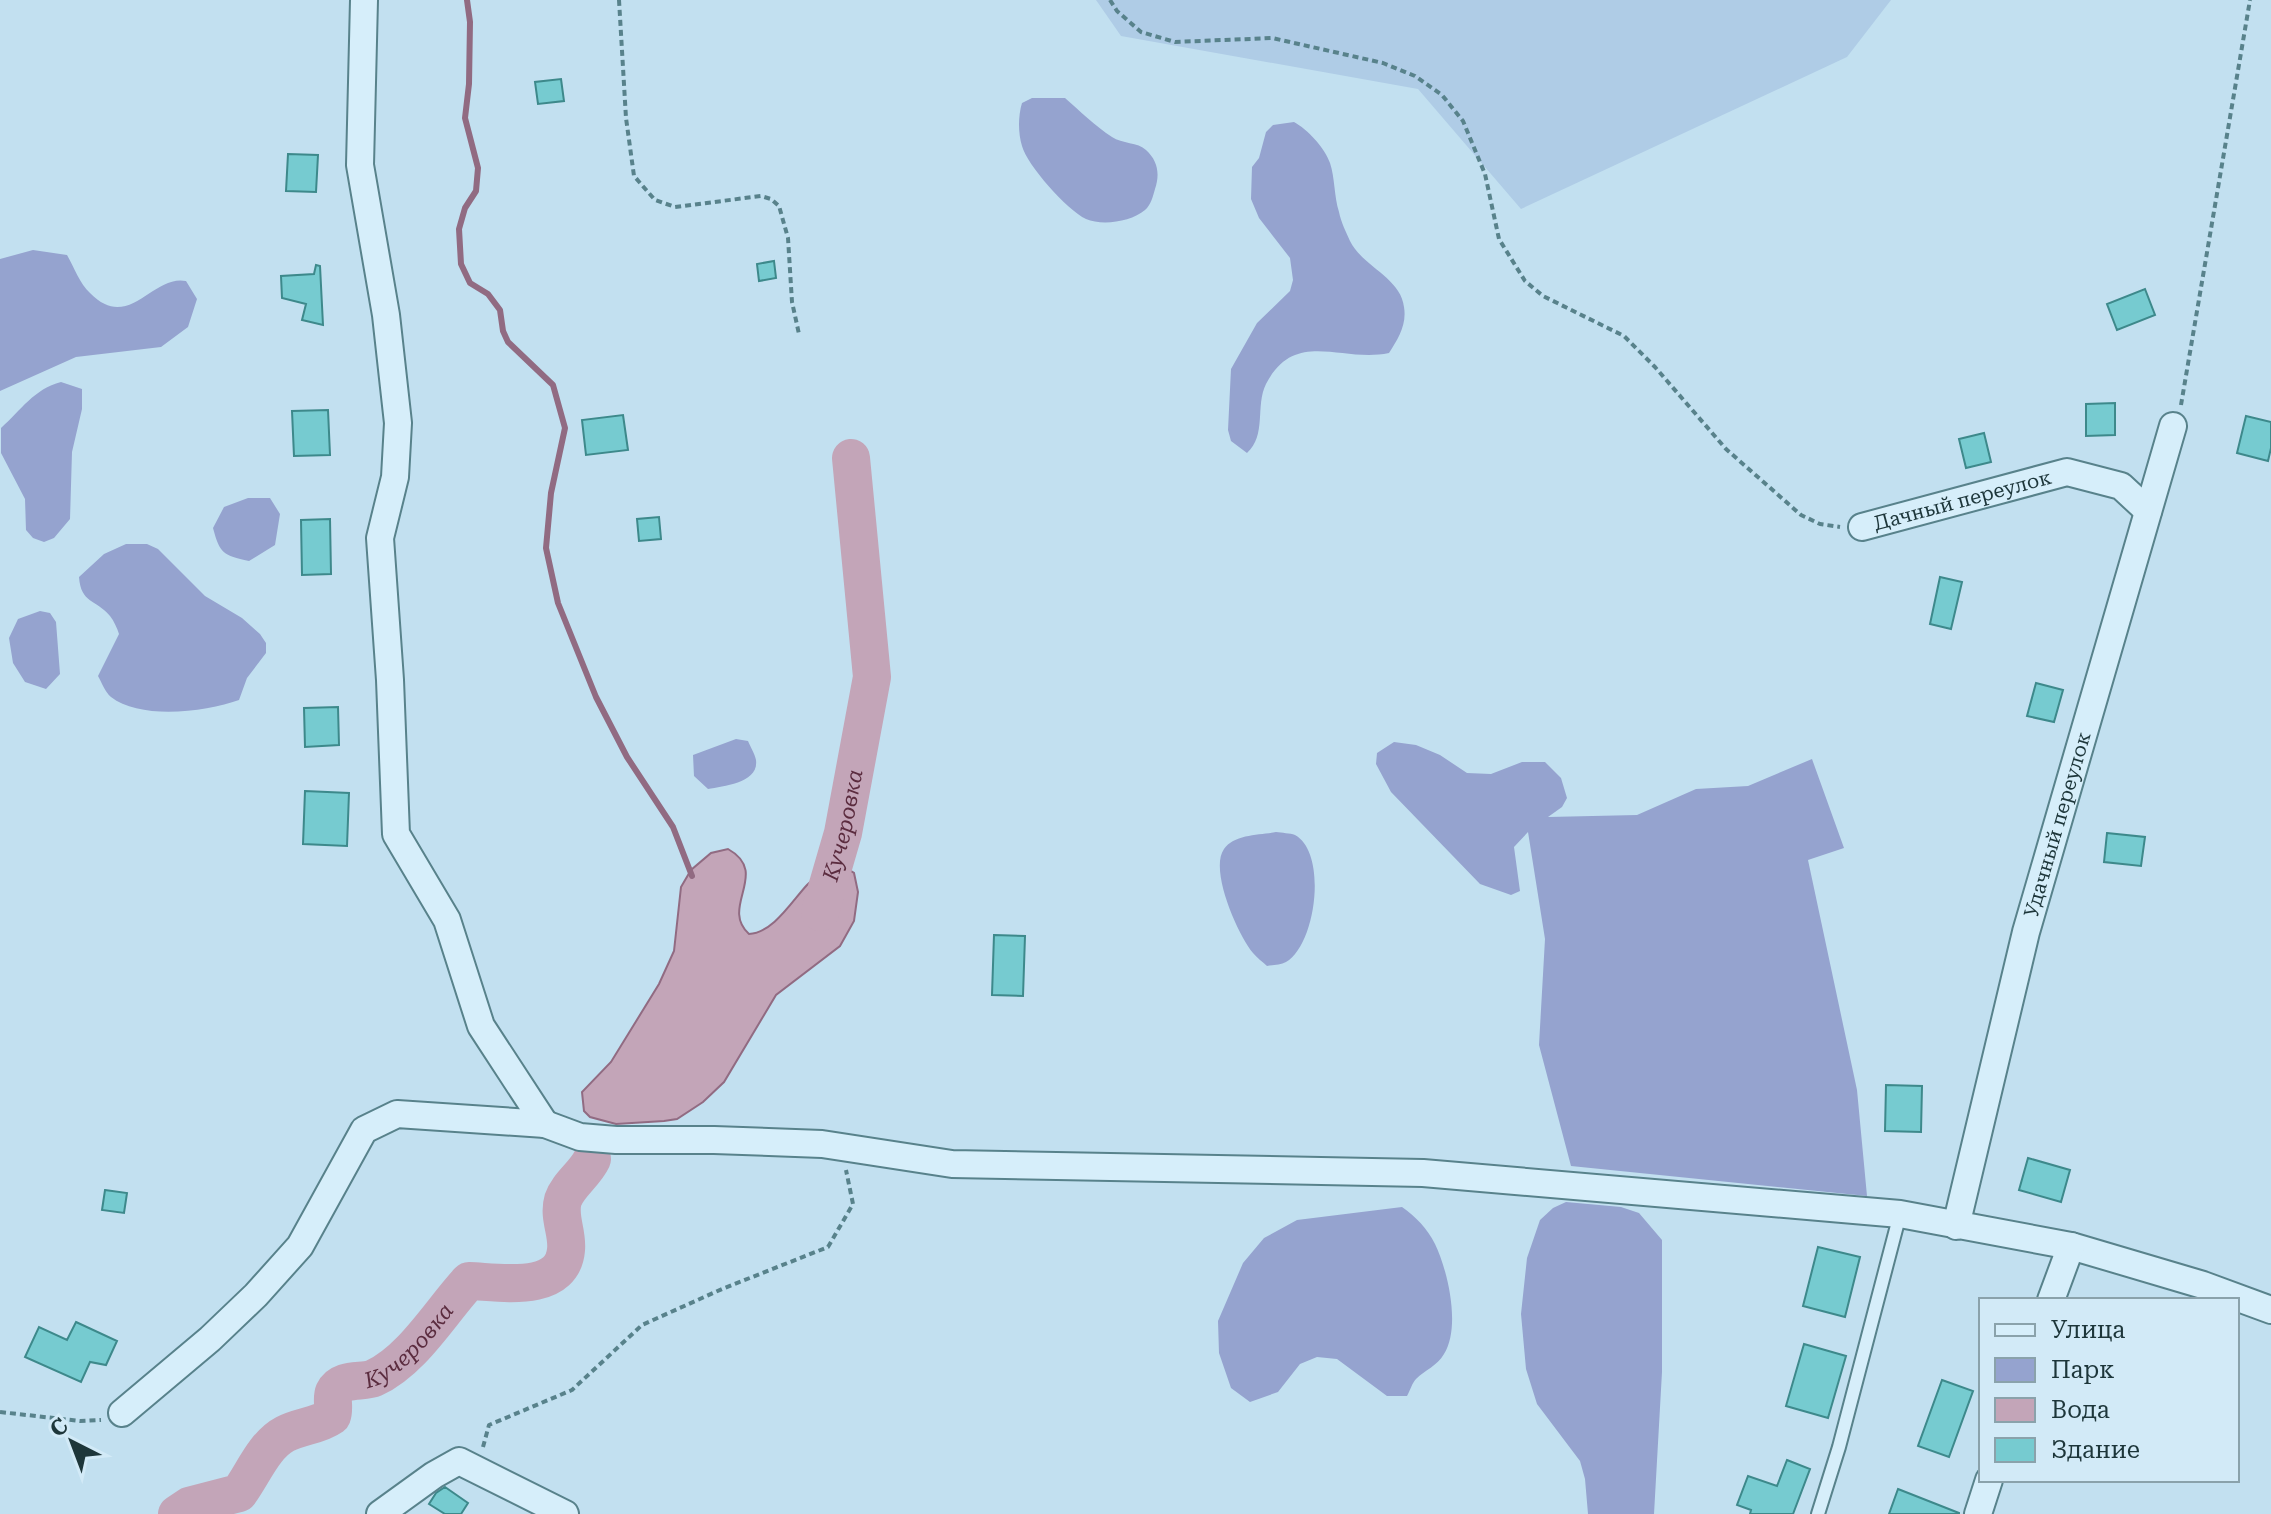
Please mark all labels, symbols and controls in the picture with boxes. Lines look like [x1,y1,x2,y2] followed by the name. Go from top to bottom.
[1871,465,2054,535] street label: Дачный переулок
[2019,729,2096,920] street label: Удачный переулок
[817,767,868,885] water label: Кучеровка
[360,1298,458,1394] water label: Кучеровка
[1979,1298,2239,1482] legend
[2051,1316,2125,1344] text: Улица
[2051,1356,2114,1384] text: Парк
[2051,1396,2110,1424] text: Вода
[32,1402,112,1482] north arrow
[45,1413,73,1442] text: С
[2051,1436,2140,1464] text: Здание

